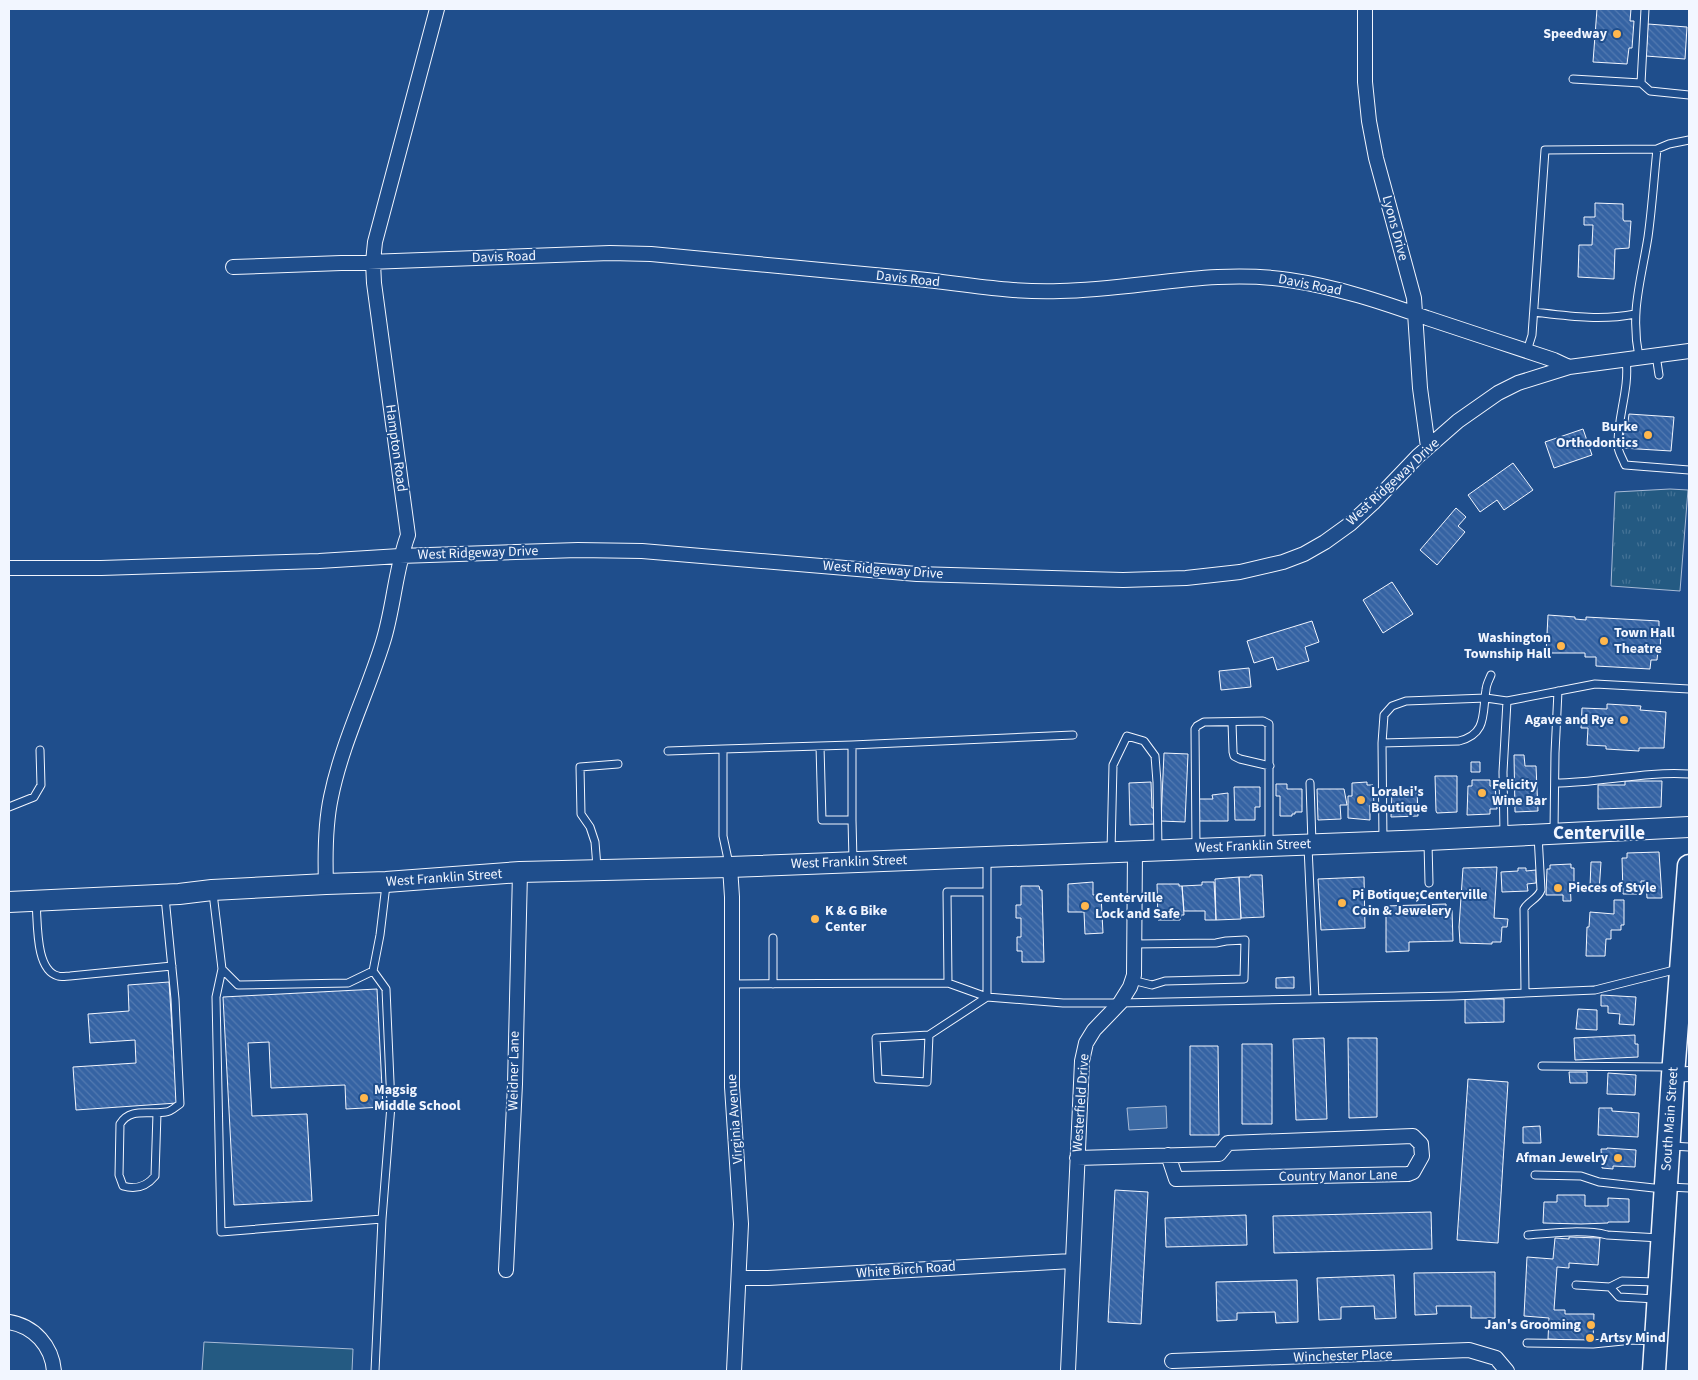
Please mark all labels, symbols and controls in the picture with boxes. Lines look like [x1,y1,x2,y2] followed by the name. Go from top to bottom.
[1543,24,1608,44] place label: Speedway
[1611,28,1623,40] marker: Speedway
[1377,193,1413,263] street label: Lyons Drive
[471,246,537,268] street label: Davis Road
[875,266,941,292] street label: Davis Road
[1276,269,1344,301] street label: Davis Road
[380,403,412,493] street label: Hampton Road
[1556,417,1638,453] place label: Burke Orthodontics
[1642,429,1654,441] marker: Burke Orthodontics
[1342,433,1444,531] street label: West Ridgeway Drive
[417,541,539,565] street label: West Ridgeway Drive
[822,556,944,584] street label: West Ridgeway Drive
[1614,623,1675,659] place label: Town Hall Theatre
[1464,628,1551,664] place label: Washington Township Hall
[1598,635,1610,647] marker: Town Hall Theatre
[1555,640,1567,652] marker: Washington Township Hall
[1524,710,1614,730] place label: Agave and Rye
[1618,714,1630,726] marker: Agave and Rye
[1492,775,1547,811] place label: Felicity Wine Bar
[1371,782,1428,818] place label: Loralei's Boutique
[1476,787,1488,799] marker: Felicity Wine Bar
[1355,794,1367,806] marker: Loralei's Boutique
[1553,820,1645,847] district label: Centerville
[1194,834,1312,858] street label: West Franklin Street
[790,850,908,874] street label: West Franklin Street
[385,864,503,892] street label: West Franklin Street
[1568,878,1656,898] place label: Pieces of Style
[1552,882,1564,894] marker: Pieces of Style
[1352,885,1487,921] place label: Pi Botique;Centerville Coin & Jewelery
[1095,888,1180,924] place label: Centerville Lock and Safe
[1336,897,1348,909] marker: Pi Botique;Centerville Coin & Jewelery
[1079,900,1091,912] marker: Centerville Lock and Safe
[825,901,887,937] place label: K & G Bike Center
[809,913,821,925] marker: K & G Bike Center
[503,1031,525,1111] street label: Weidner Lane
[1068,1053,1094,1153] street label: Westerfield Drive
[1656,1066,1684,1172] street label: South Main Street
[722,1073,748,1165] street label: Virginia Avenue
[374,1080,461,1116] place label: Magsig Middle School
[358,1092,370,1104] marker: Magsig Middle School
[1515,1148,1609,1168] place label: Afman Jewelry
[1612,1152,1624,1164] marker: Afman Jewelry
[1278,1165,1398,1187] street label: Country Manor Lane
[856,1257,956,1283] street label: White Birch Road
[1484,1315,1582,1335] place label: Jan's Grooming
[1585,1319,1597,1331] marker: Jan's Grooming
[1599,1328,1666,1348] place label: Artsy Mind
[1584,1332,1596,1344] marker: Artsy Mind
[1293,1344,1393,1368] street label: Winchester Place

